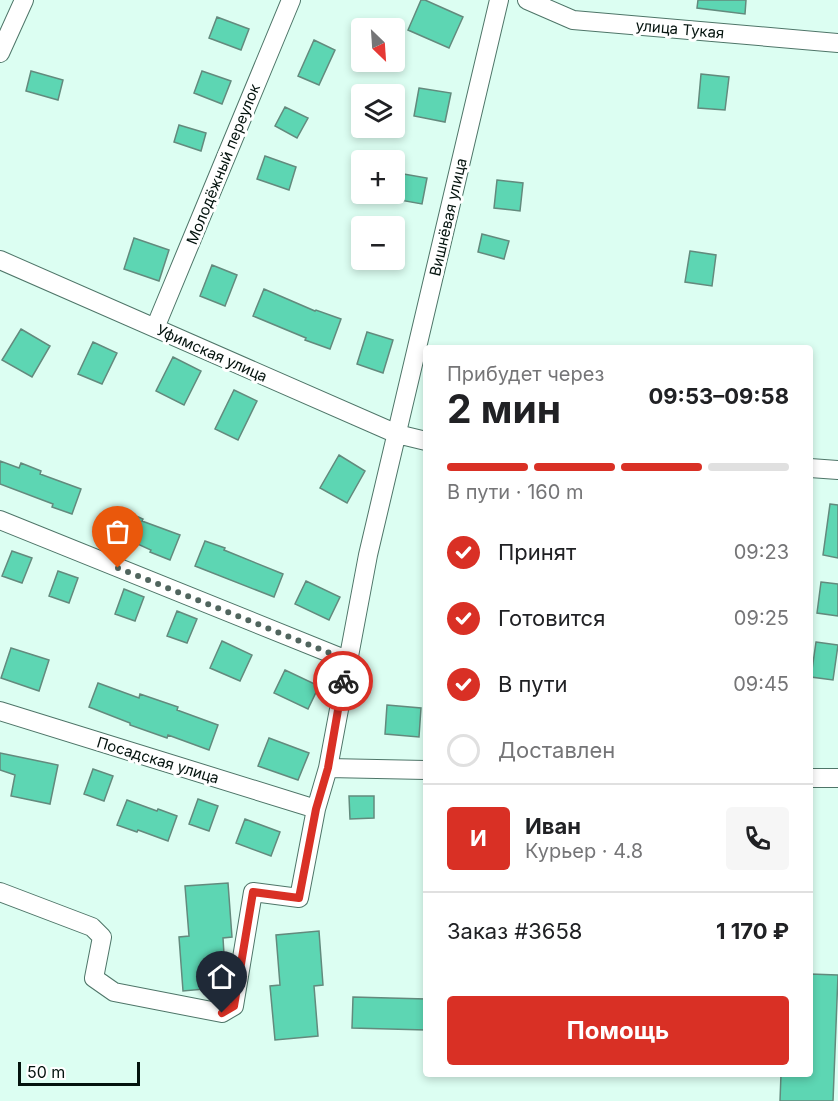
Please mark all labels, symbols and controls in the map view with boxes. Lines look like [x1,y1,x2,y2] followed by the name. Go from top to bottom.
[635,16,725,42] street label: улица Тукая
[351,18,405,72] north arrow
[351,18,405,270] map controls
[182,81,264,247] street label: Молодёжный переулок
[351,84,405,138] button: layers
[351,150,405,204] button: +
[425,156,471,278] street label: Вишнёвая улица
[351,216,405,270] button: −
[154,320,270,386] street label: Уфимская улица
[447,362,604,386] text: Прибудет через
[648,383,789,409] text: 09:53–09:58
[447,385,561,432] text: 2 мин
[447,480,583,504] text: В пути · 160 m
[92,506,143,568] pin
[101,515,134,548] icon: bag
[447,536,480,569] icon: check
[498,539,576,565] text: Принят
[734,540,789,564] text: 09:23
[447,602,480,635] icon: check
[498,605,605,631] text: Готовится
[734,606,789,630] text: 09:25
[313,651,373,711] courier
[327,665,360,698] icon: bike
[447,668,480,701] icon: check
[498,671,567,697] text: В пути
[733,672,789,696] text: 09:45
[95,732,221,788] street label: Посадская улица
[498,737,615,763] text: Доставлен
[726,807,789,870] button: phone
[525,813,581,839] text: Иван
[470,825,487,851] text: И
[525,839,643,863] text: Курьер · 4.8
[447,918,582,944] text: Заказ #3658
[716,918,789,944] text: 1 170 ₽
[196,951,247,1013] pin
[205,960,238,993] icon: home
[447,996,789,1065] button: Помощь
[18,1059,140,1086] scale bar
[27,1062,65,1082] text: 50 m

